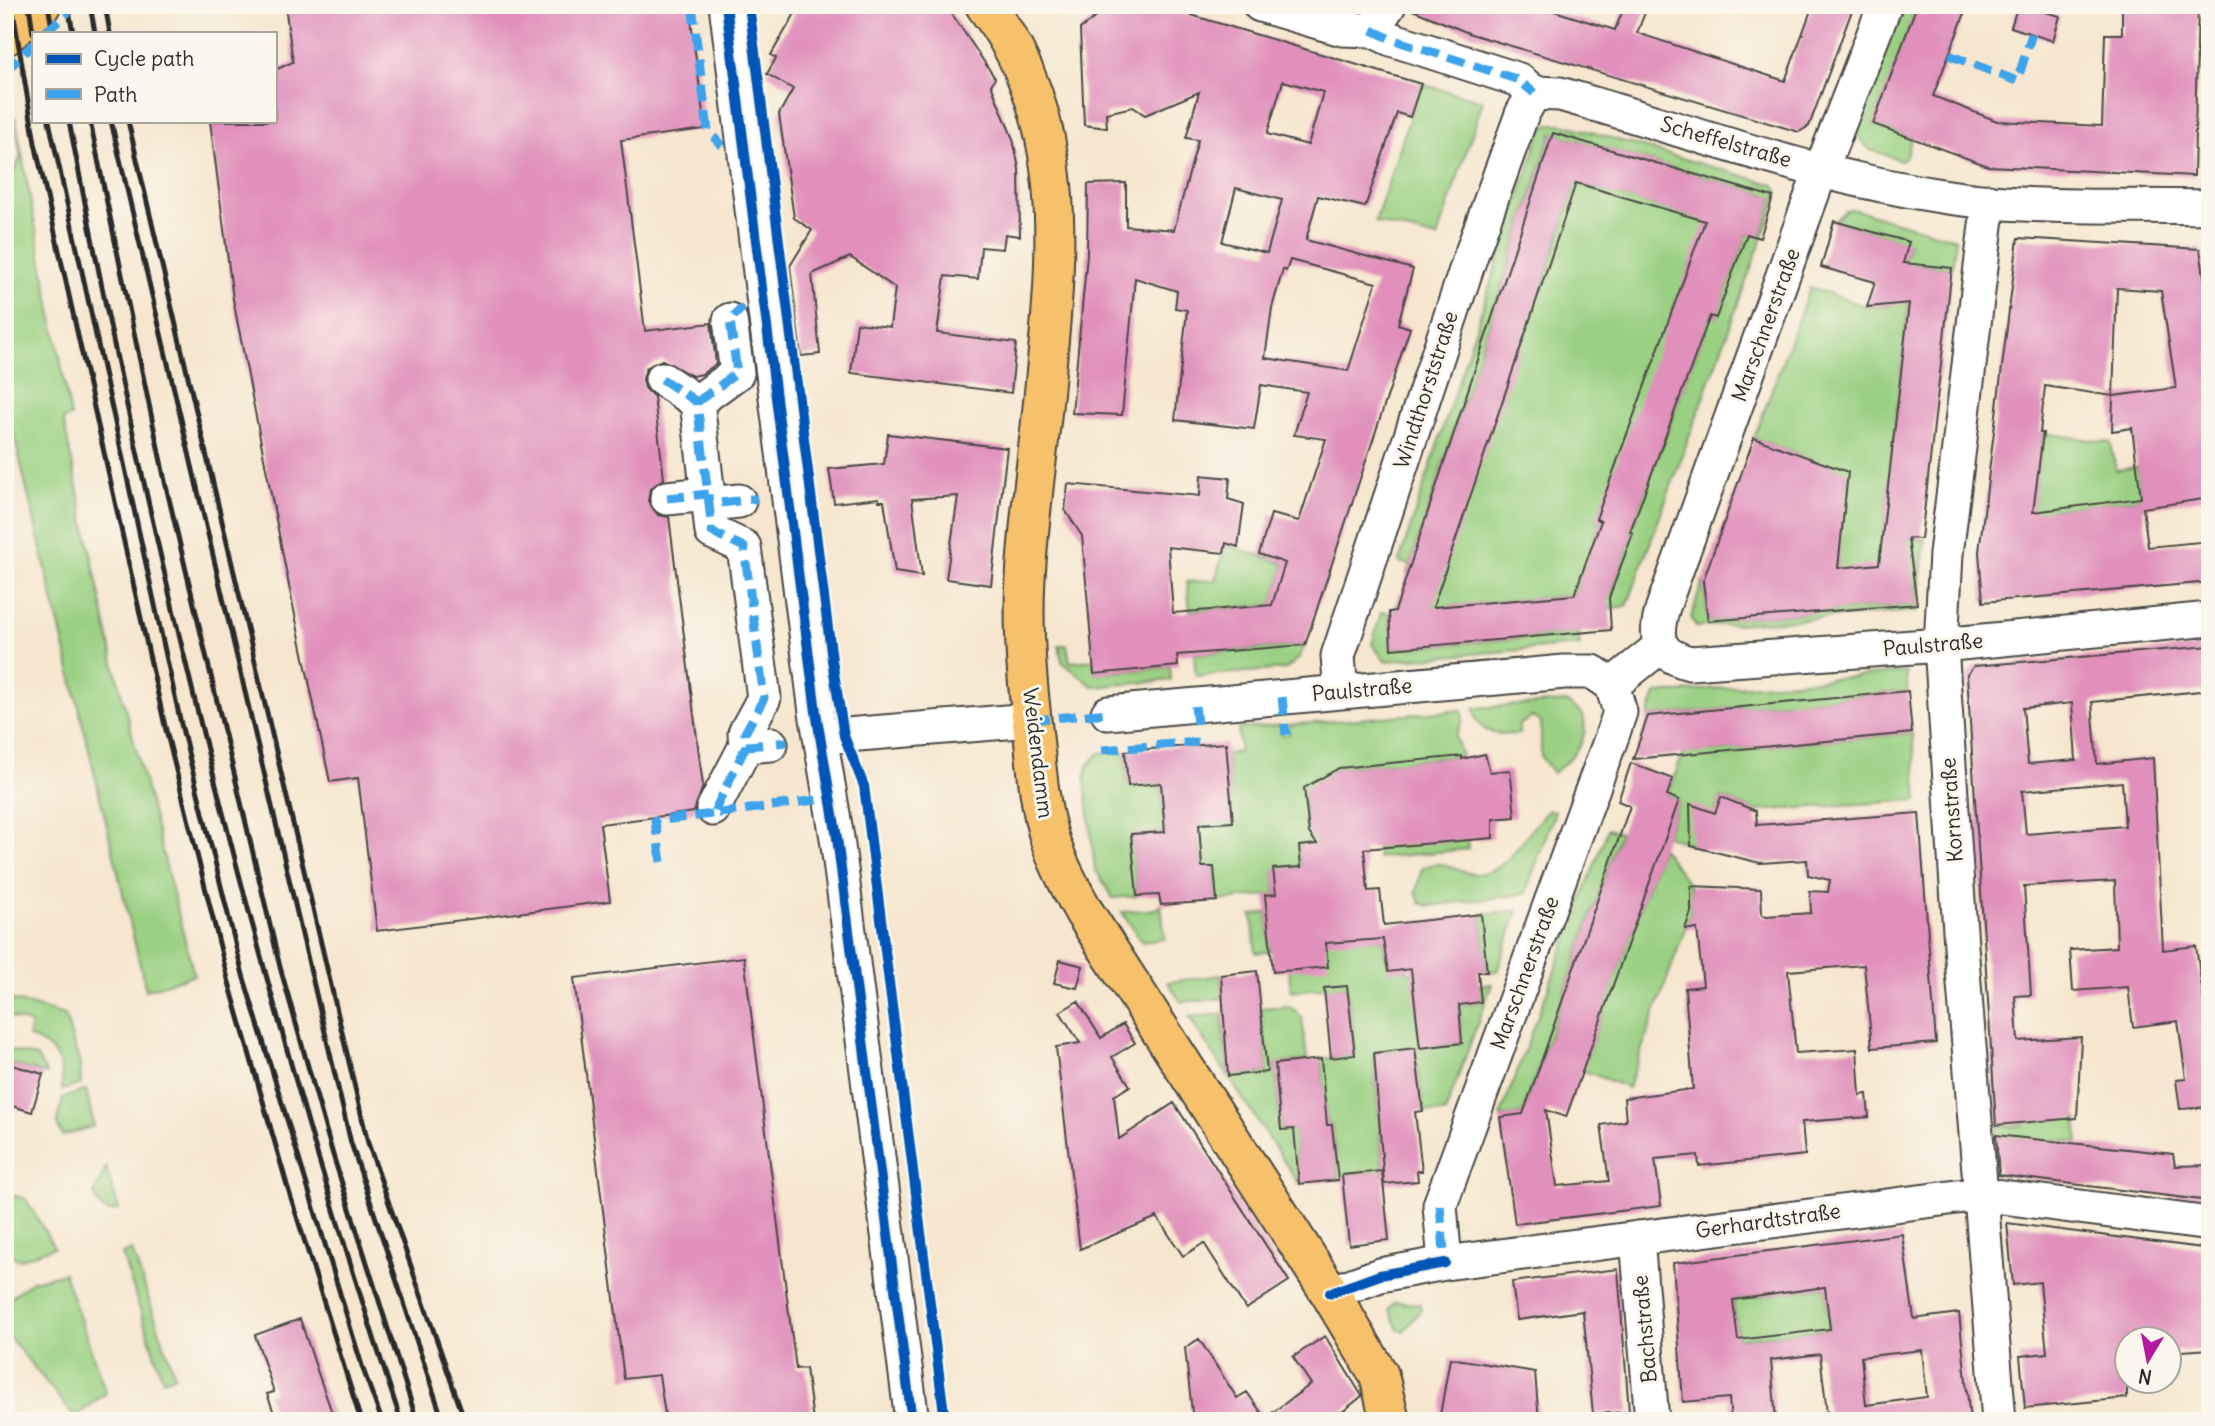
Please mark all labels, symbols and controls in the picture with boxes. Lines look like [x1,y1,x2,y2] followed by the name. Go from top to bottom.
[32,32,276,122] legend
[94,45,194,72] text: Cycle path
[94,81,137,108] text: Path
[1658,110,1795,173] street label: Scheffelstraße
[1725,244,1806,405] street label: Marschnerstraße
[1387,308,1464,472] street label: Windthorststraße
[1882,627,1984,662] street label: Paulstraße
[1311,672,1413,707] street label: Paulstraße
[1017,686,1060,820] street label: Weidendamm
[1934,757,1969,863] street label: Kornstraße
[1484,892,1565,1053] street label: Marschnerstraße
[1693,1197,1842,1244] street label: Gerhardtstraße
[1626,1274,1663,1384] street label: Bachstraße
[2114,1324,2184,1394] north arrow
[2136,1364,2154,1390] text: N

